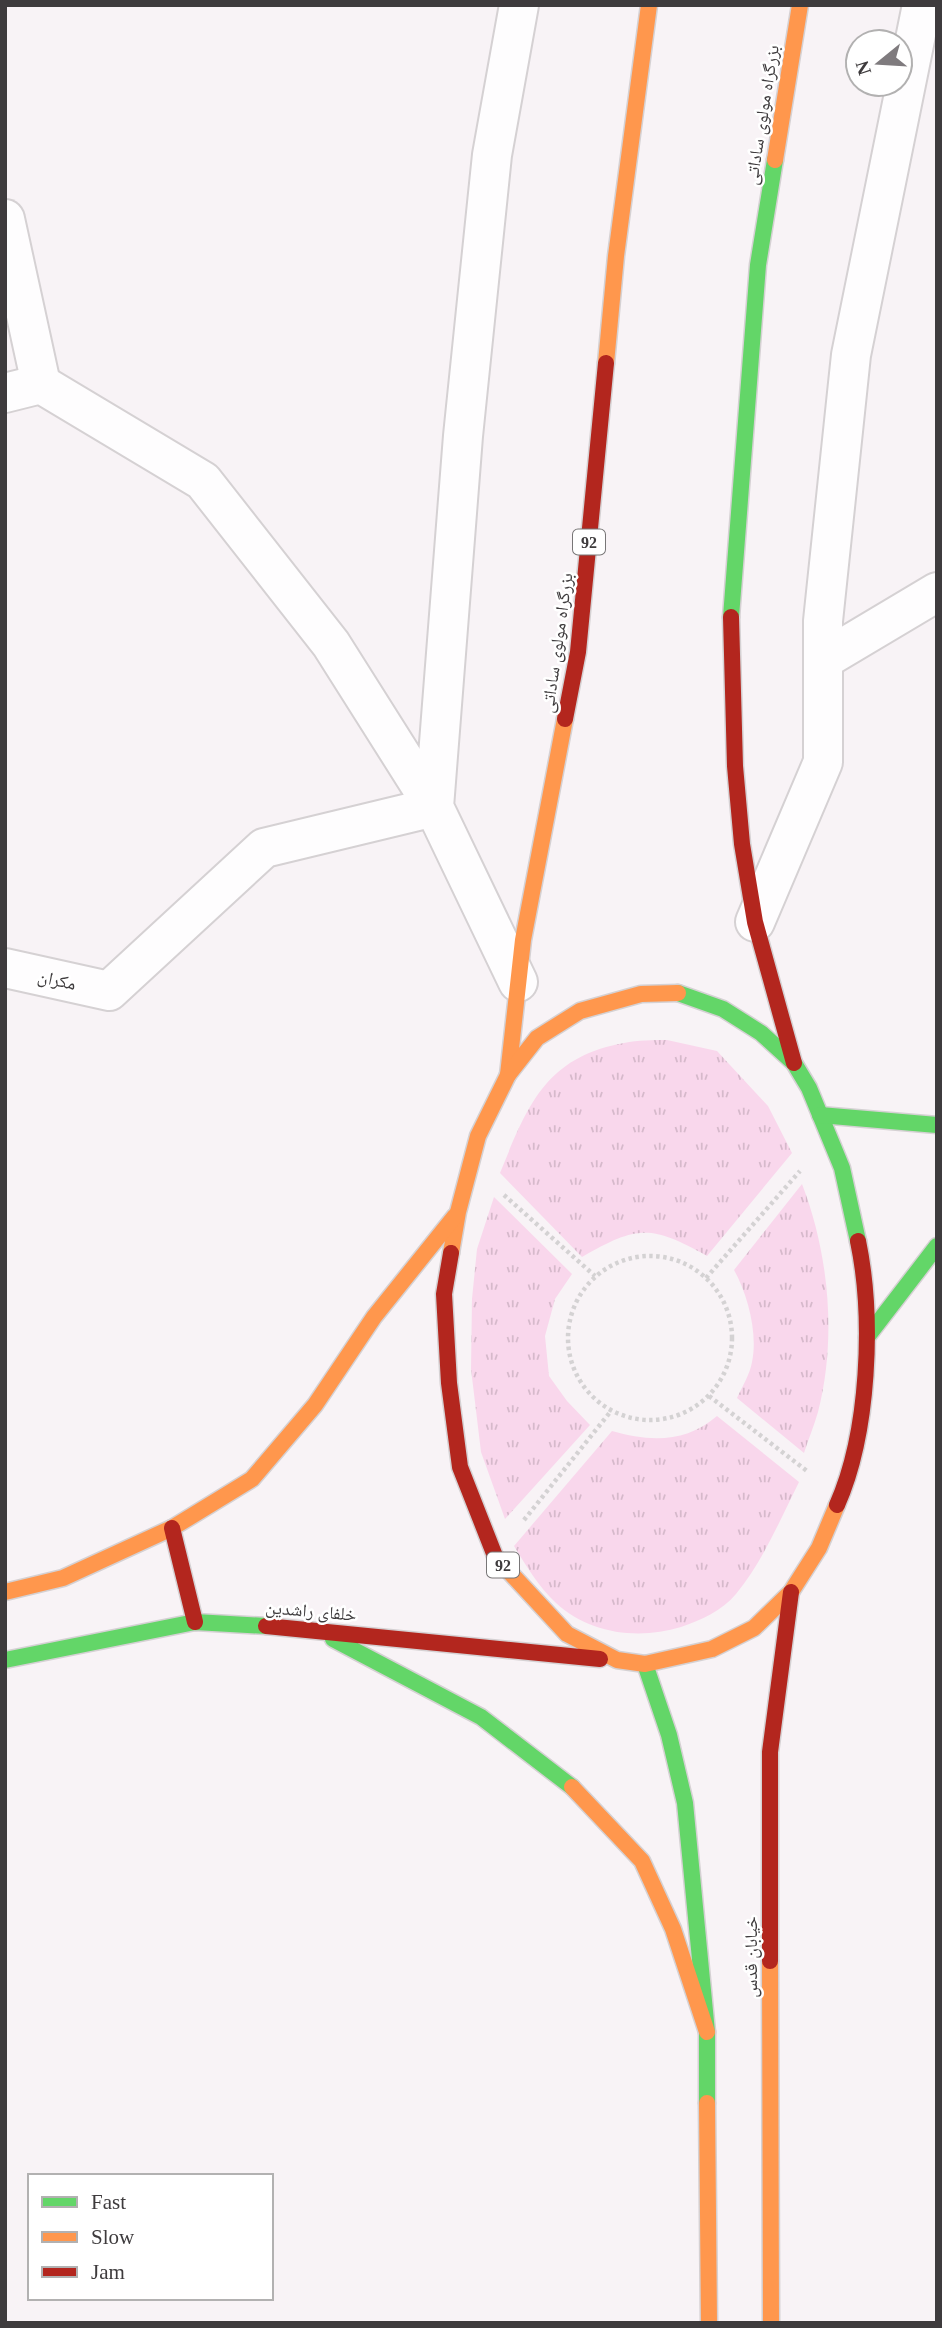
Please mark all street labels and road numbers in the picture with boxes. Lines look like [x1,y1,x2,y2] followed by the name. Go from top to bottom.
[741,44,784,186] street label: بزرگراه مولوی ساداتی
[573,530,605,554] road number: 92
[537,572,578,714] street label: بزرگراه مولوی ساداتی
[36,966,78,995] street label: مکران
[487,1553,519,1578] road number: 92
[265,1597,357,1626] street label: خلفای راشدین
[741,1916,762,1998] street label: خیابان قدس

